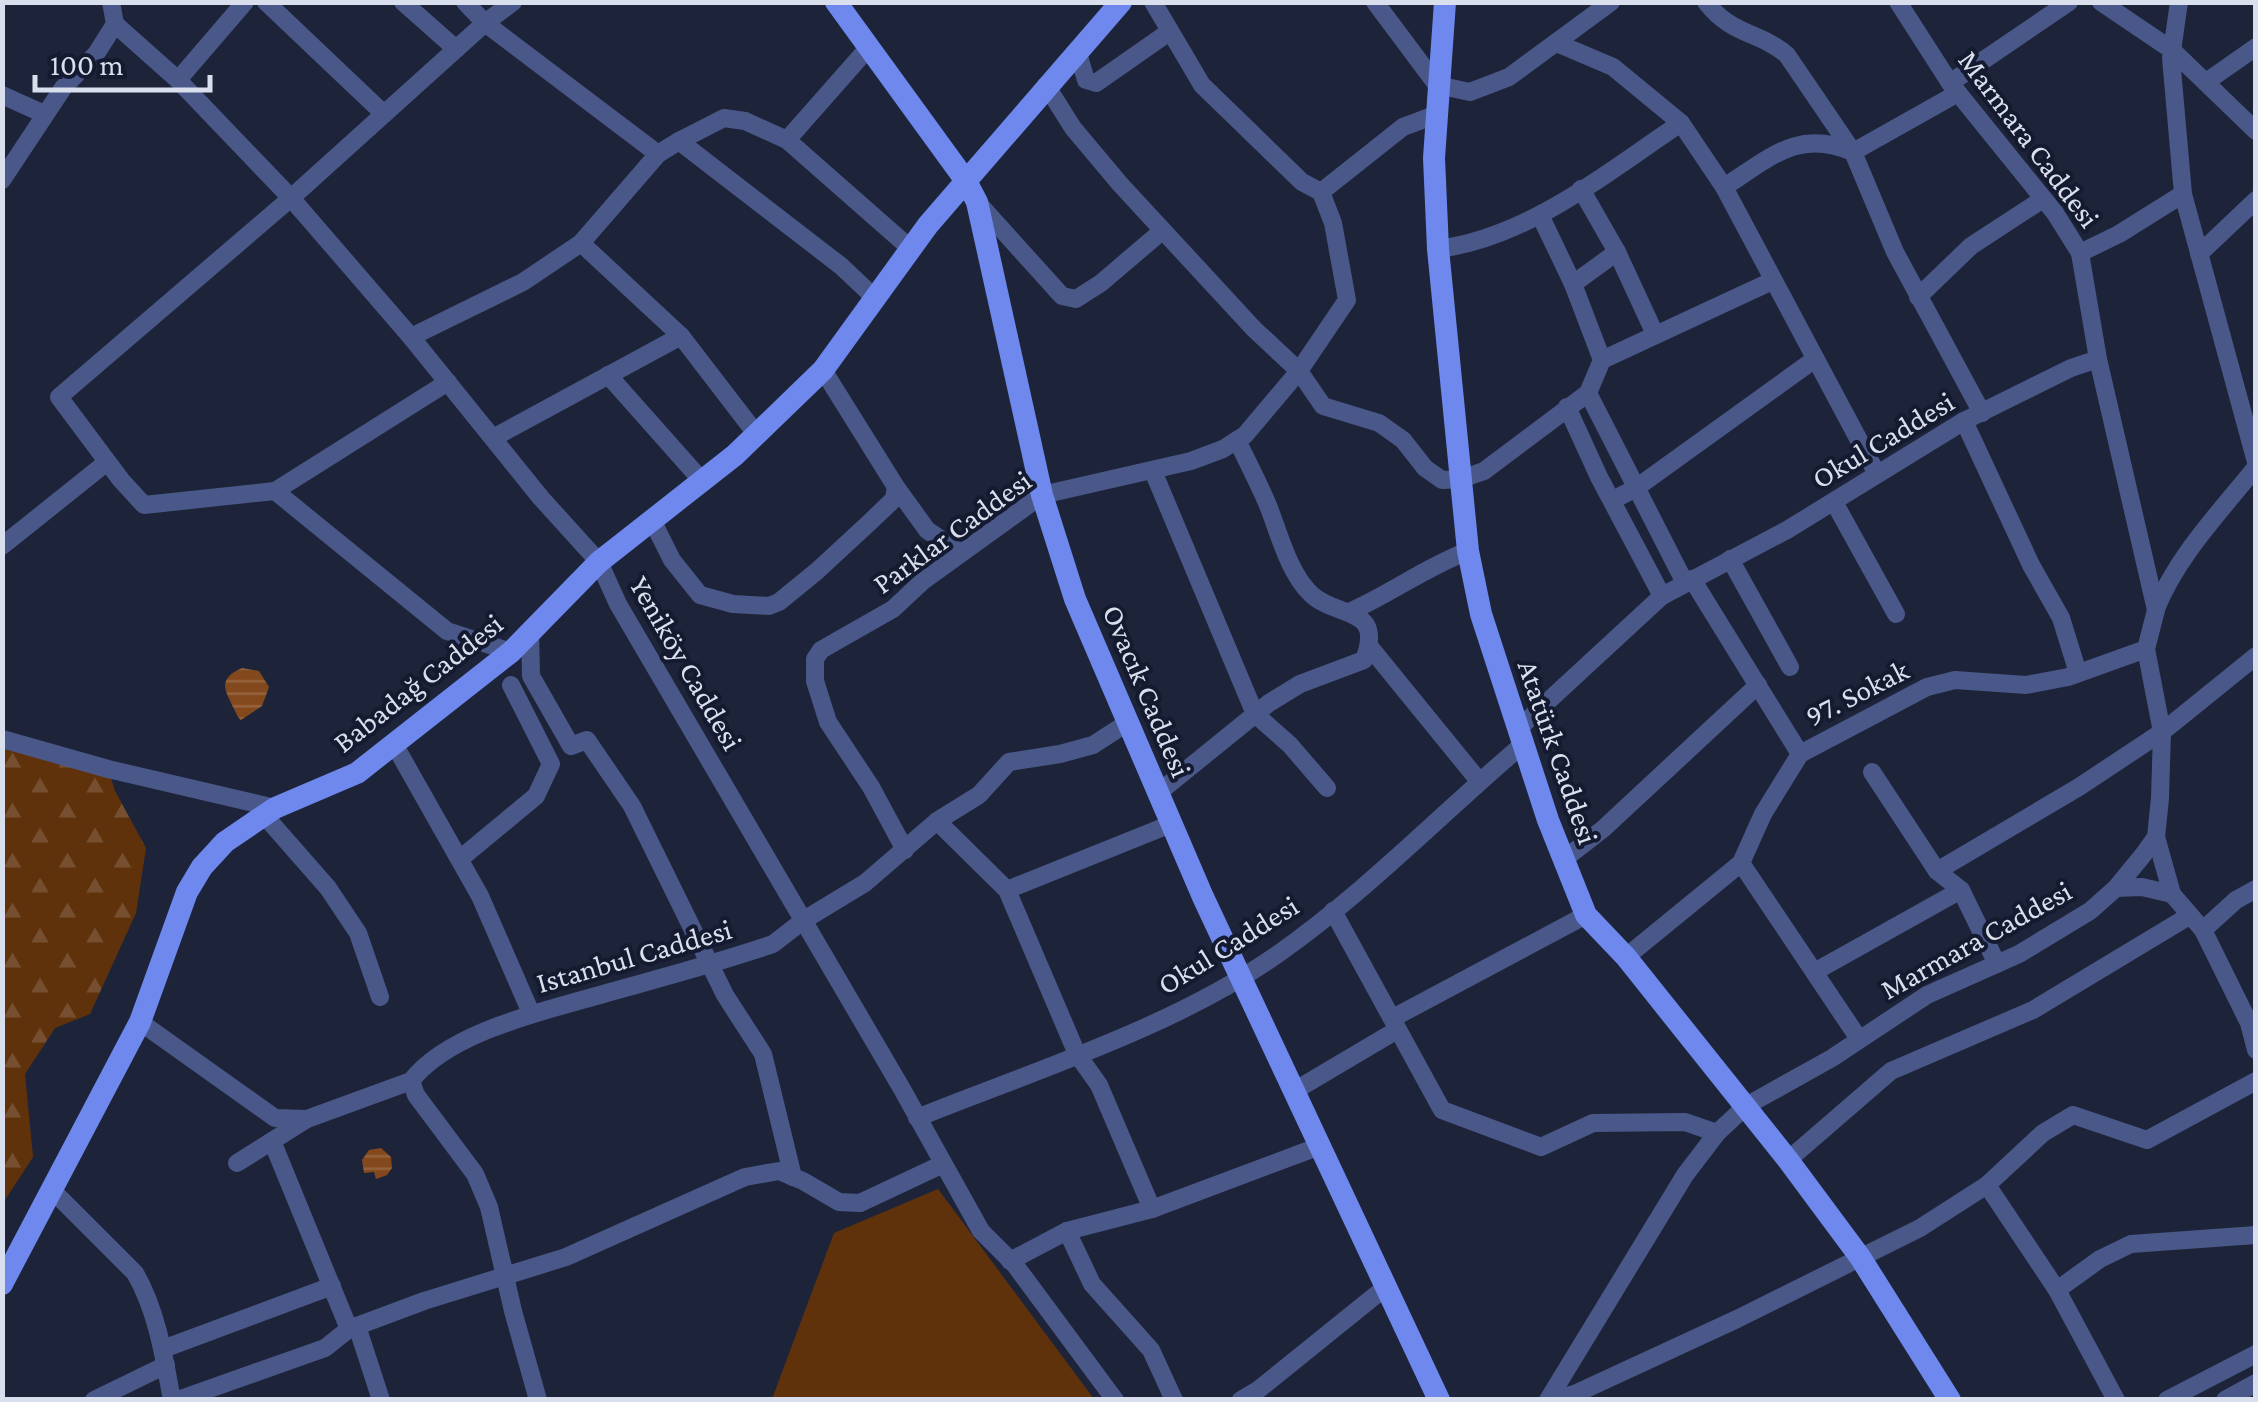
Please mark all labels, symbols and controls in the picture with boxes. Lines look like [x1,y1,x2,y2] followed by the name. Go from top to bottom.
[35,30,210,92] scale bar
[1952,44,2107,234] street label: Marmara Caddesi
[50,48,124,81] text: 100 m
[1806,384,1960,495] street label: Okul Caddesi
[866,463,1037,600] street label: Parklar Caddesi
[622,570,750,756] street label: Yeniköy Caddesi
[1096,600,1199,782] street label: Ovacık Caddesi
[327,606,509,760] street label: Babadağ Caddesi
[1800,652,1914,732] street label: 97. Sokak
[1512,655,1605,848] street label: Atatürk Caddesi
[1875,873,2077,1006] street label: Marmara Caddesi
[1151,888,1304,1001] street label: Okul Caddesi
[533,912,735,999] street label: Istanbul Caddesi

